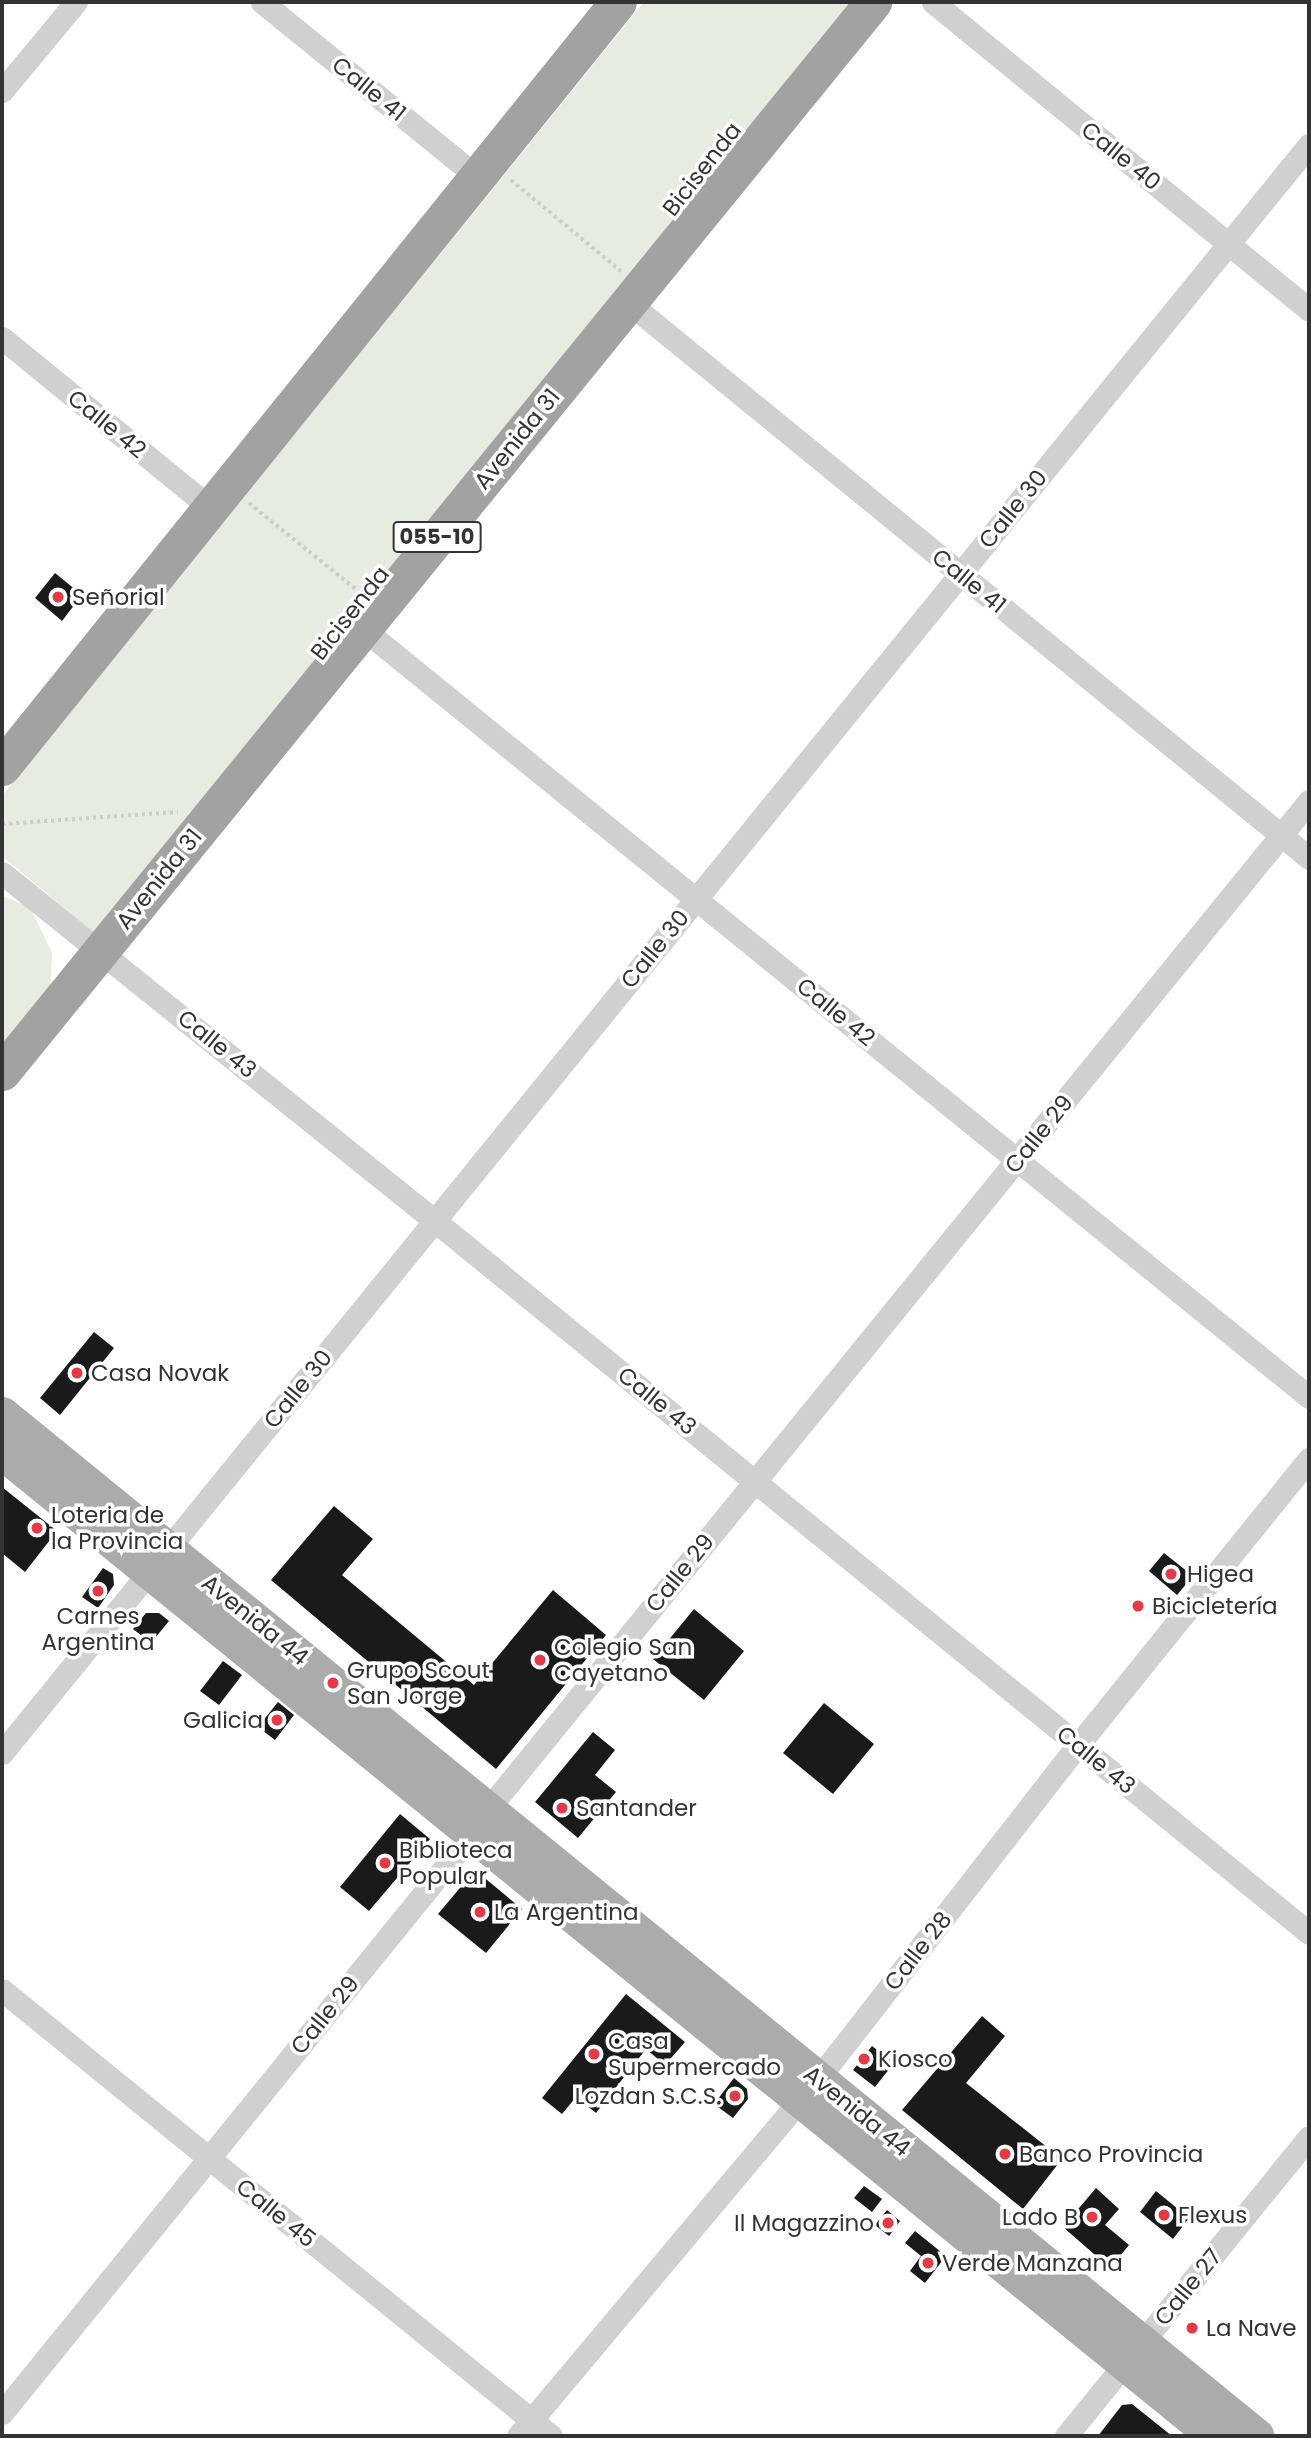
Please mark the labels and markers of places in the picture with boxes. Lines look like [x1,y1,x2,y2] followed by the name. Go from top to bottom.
[72,583,165,611] place label: Señorial
[50,589,66,605] marker: Señorial
[91,1359,229,1387] place label: Casa Novak
[69,1365,85,1381] marker: Casa Novak
[51,1501,183,1555] place label: Loteria de la Provincia
[29,1520,45,1536] marker: Loteria de la Provincia
[1187,1560,1254,1588] place label: Higea
[1161,1564,1181,1584] marker: Higea
[90,1583,106,1599] marker: Carnes Argentina
[1152,1592,1278,1620] place label: Bicicletería
[1130,1598,1146,1614] marker: Bicicletería
[42,1602,154,1656] place label: Carnes Argentina
[554,1633,692,1687] place label: Colegio San Cayetano
[532,1652,548,1668] marker: Colegio San Cayetano
[347,1656,490,1710] place label: Grupo Scout San Jorge
[325,1675,341,1691] marker: Grupo Scout San Jorge
[183,1706,263,1734] place label: Galicia
[269,1712,285,1728] marker: Galicia
[576,1794,697,1822] place label: Santander
[554,1800,570,1816] marker: Santander
[399,1836,512,1890] place label: Biblioteca Popular
[377,1855,393,1871] marker: Biblioteca Popular
[494,1898,639,1926] place label: La Argentina
[472,1904,488,1920] marker: La Argentina
[608,2027,781,2081] place label: Casa Supermercado
[878,2045,953,2073] place label: Kiosco
[586,2046,602,2062] marker: Casa Supermercado
[856,2051,872,2067] marker: Kiosco
[575,2082,721,2110] place label: Lozdan S.C.S.
[727,2088,743,2104] marker: Lozdan S.C.S.
[1019,2140,1203,2168] place label: Banco Provincia
[997,2146,1013,2162] marker: Banco Provincia
[1178,2201,1247,2229] place label: Flexus
[1002,2203,1078,2231] place label: Lado B
[1156,2207,1172,2223] marker: Flexus
[734,2209,874,2237] place label: Il Magazzino
[1084,2209,1100,2225] marker: Lado B
[880,2215,896,2231] marker: Il Magazzino
[942,2249,1123,2277] place label: Verde Manzana
[920,2255,936,2271] marker: Verde Manzana
[1206,2314,1297,2342] place label: La Nave
[1184,2320,1200,2336] marker: La Nave

